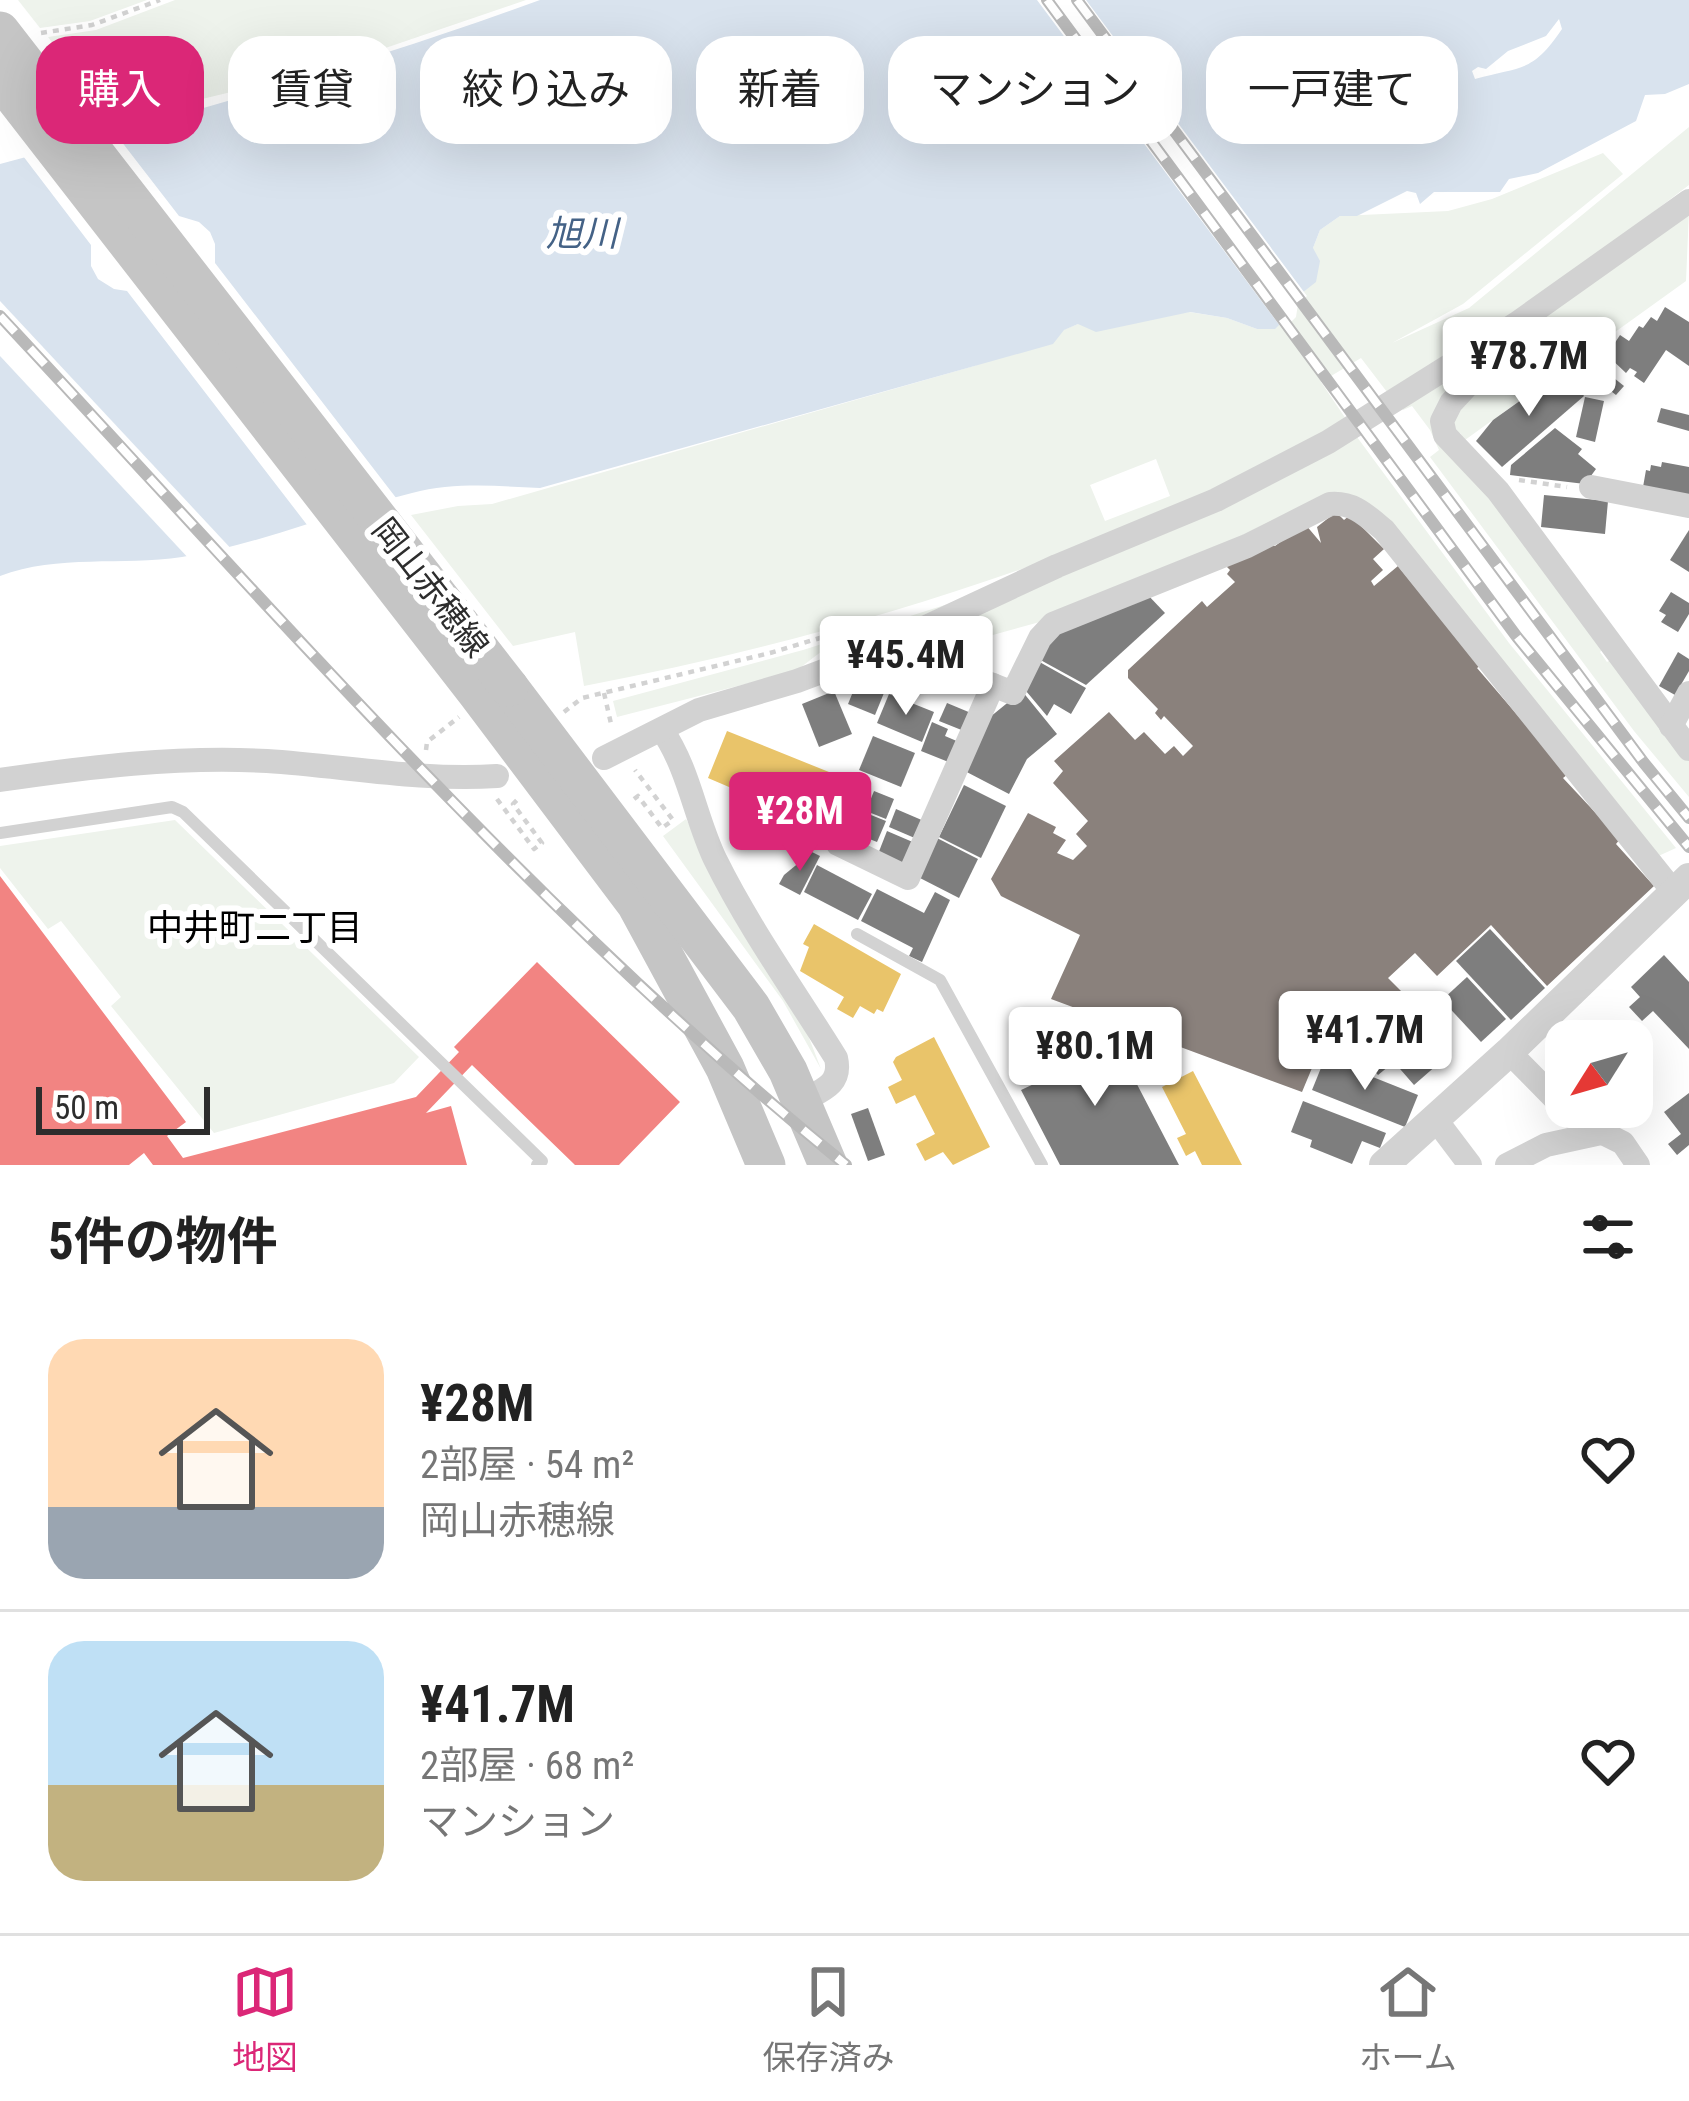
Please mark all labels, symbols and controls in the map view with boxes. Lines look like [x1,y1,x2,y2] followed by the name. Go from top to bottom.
[36,36,204,144] chip: 購入
[228,36,396,144] chip: 賃貸
[420,36,672,144] chip: 絞り込み
[696,36,864,144] chip: 新着
[888,36,1182,144] chip: マンション
[1206,36,1458,144] chip: 一戸建て
[546,213,622,255] water label: 旭川
[1431,317,1627,419] pin: ¥78.7M
[1470,333,1588,379] text: ¥78.7M
[364,510,497,664] street label: 岡山赤穂線
[808,616,1004,718] pin: ¥45.4M
[847,632,965,678] text: ¥45.4M
[729,772,871,874] pin: ¥28M
[756,788,844,834] text: ¥28M
[147,907,363,949] district label: 中井町二丁目
[1267,991,1463,1093] pin: ¥41.7M
[997,1007,1193,1109] pin: ¥80.1M
[1306,1007,1424,1053] text: ¥41.7M
[1545,1020,1653,1128] north arrow
[1545,1020,1653,1128] map controls
[1036,1023,1154,1069] text: ¥80.1M
[36,1081,210,1134] scale bar
[54,1088,119,1127] text: 50 m
[1575,1204,1641,1270] icon: filters
[48,1212,278,1271] text: 5件の物件
[420,1374,534,1433] text: ¥28M
[144,1387,288,1531] icon: home
[1575,1426,1641,1492] icon: heart
[420,1442,634,1488] text: 2部屋 · 54 m²
[420,1498,615,1544] text: 岡山赤穂線
[420,1675,575,1734] text: ¥41.7M
[144,1689,288,1833] icon: home
[1575,1728,1641,1794] icon: heart
[420,1743,634,1789] text: 2部屋 · 68 m²
[420,1799,615,1845] text: マンション
[232,1959,298,2079] tab: 地図
[762,1959,894,2079] tab: 保存済み
[1359,1959,1457,2079] tab: ホーム

